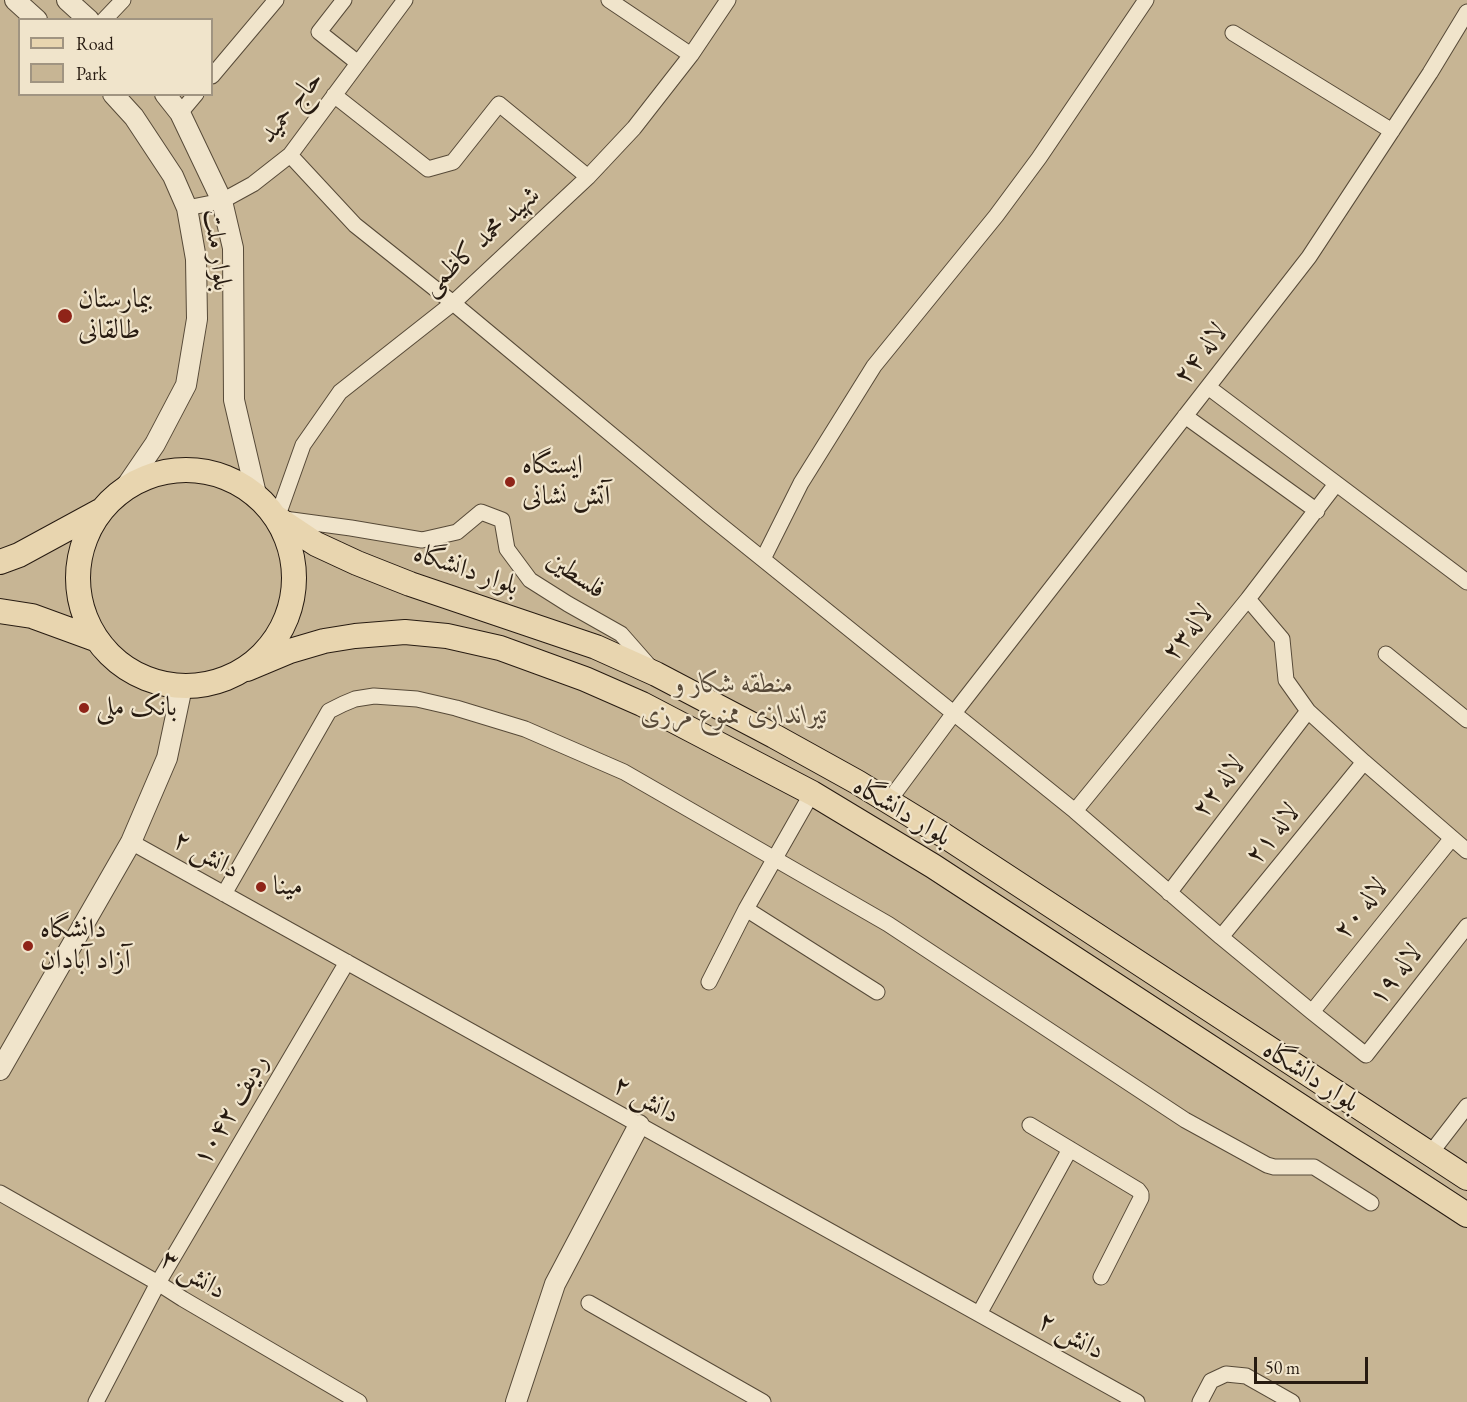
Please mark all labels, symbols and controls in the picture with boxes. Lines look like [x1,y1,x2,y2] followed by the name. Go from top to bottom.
[18,18,213,96] legend
[76,32,114,55] text: Road
[76,62,107,85] text: Park
[252,64,330,150] street label: حاج حمید
[415,179,547,303] street label: شهید محمد کاظمی
[196,207,238,293] street label: بلوار ملت
[78,284,152,347] place label: بیمارستان طالقانی
[56,307,74,325] marker: بیمارستان طالقانی
[1167,317,1235,391] street label: لاله ۲۴
[522,450,610,513] place label: ایستگاه آتش نشانی
[503,475,517,489] marker: ایستگاه آتش نشانی
[409,537,523,603] street label: بلوار دانشگاه
[540,544,612,606] street label: فلسطین
[1155,598,1221,668] street label: لاله۲۳
[640,669,828,732] park label: منطقه شکار و تیراندازی ممنوع مرزی
[96,692,177,724] place label: بانک ملی
[77,701,91,715] marker: بانک ملی
[1185,750,1253,824] street label: لاله ۲۲
[847,770,957,854] street label: بلوار دانشگاه
[1239,797,1307,871] street label: لاله ۲۱
[167,824,245,886] street label: دانش ۲
[273,871,303,903] place label: مینا
[1327,872,1395,946] street label: لاله ۲۰
[254,880,268,894] marker: مینا
[40,914,131,977] place label: دانشگاه آزاد آبادان
[1362,938,1430,1012] street label: لاله ۱۹
[21,939,35,953] marker: دانشگاه آزاد آبادان
[1256,1034,1366,1120] street label: بلوار دانشگاه
[186,1048,276,1172] street label: ردیف ۱۰۴۲
[607,1069,685,1131] street label: دانش ۲
[154,1243,232,1307] street label: دانش ۳
[1032,1305,1110,1367] street label: دانش ۲
[1257,1345,1371,1383] scale bar
[1265,1356,1300,1379] text: 50 m

